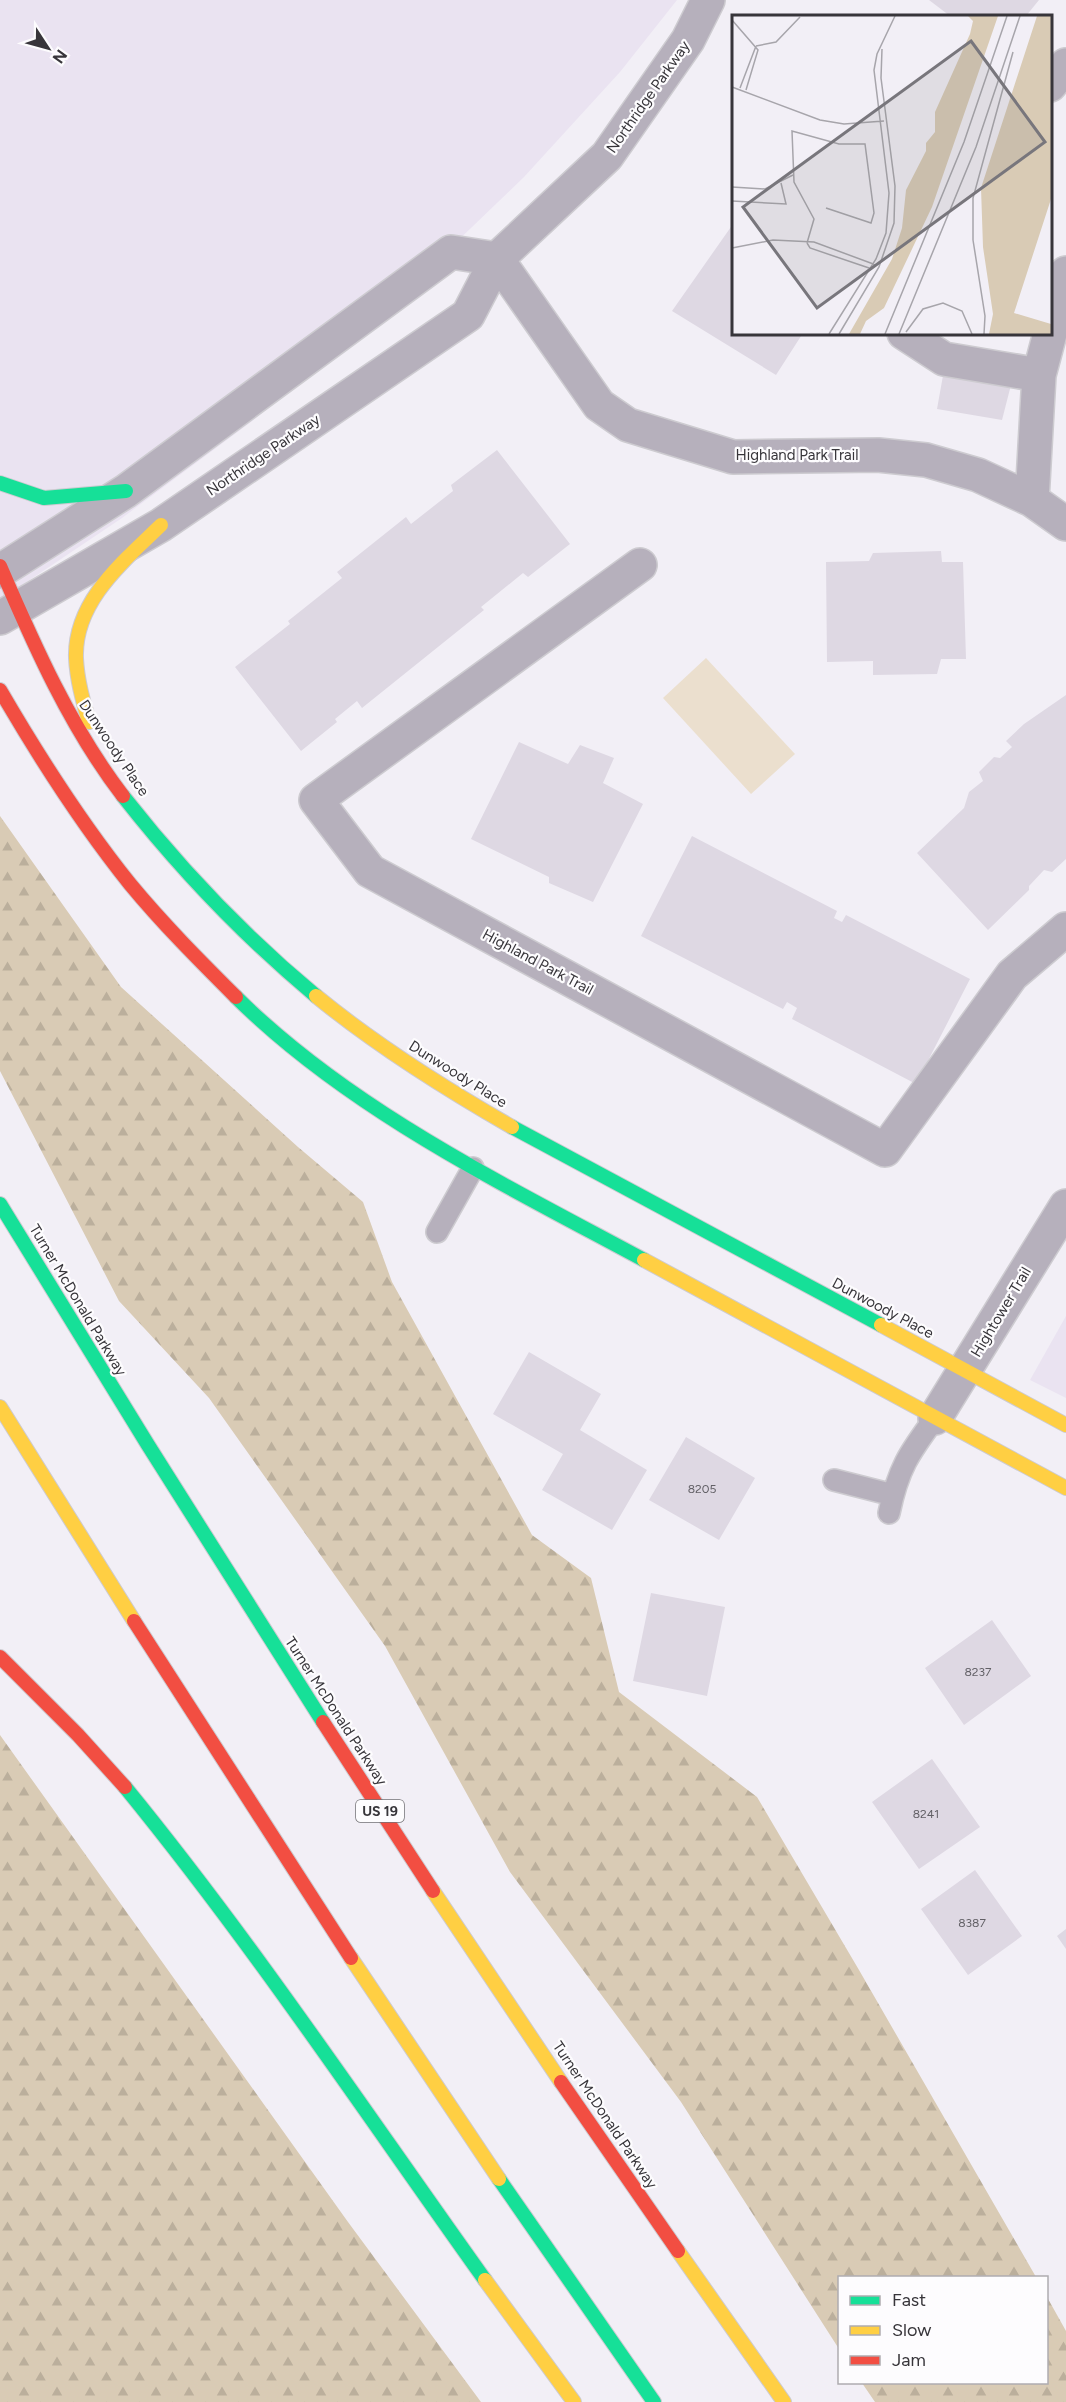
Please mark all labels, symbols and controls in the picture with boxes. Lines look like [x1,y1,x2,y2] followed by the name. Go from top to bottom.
[732,15,1051,334] inset map
[18,18,78,78] north arrow
[602,37,694,157] street label: Northridge Parkway
[48,46,71,67] text: N
[203,410,323,500] street label: Northridge Parkway
[735,446,859,464] street label: Highland Park Trail
[75,696,153,800] street label: Dunwoody Place
[479,925,597,999] street label: Highland Park Trail
[406,1037,510,1111] street label: Dunwoody Place
[26,1221,130,1379] street label: Turner McDonald Parkway
[967,1264,1035,1360] street label: Hightower Trail
[829,1274,937,1342] street label: Dunwoody Place
[688,1482,716,1496] house number: 8205
[281,1633,391,1789] street label: Turner McDonald Parkway
[964,1665,992,1679] house number: 8237
[356,1800,404,1822] road number: US 19
[913,1807,939,1821] house number: 8241
[958,1916,986,1930] house number: 8387
[549,2038,661,2192] street label: Turner McDonald Parkway
[838,2276,1048,2384] legend
[892,2289,926,2311] text: Fast
[892,2319,931,2341] text: Slow
[892,2349,926,2371] text: Jam

